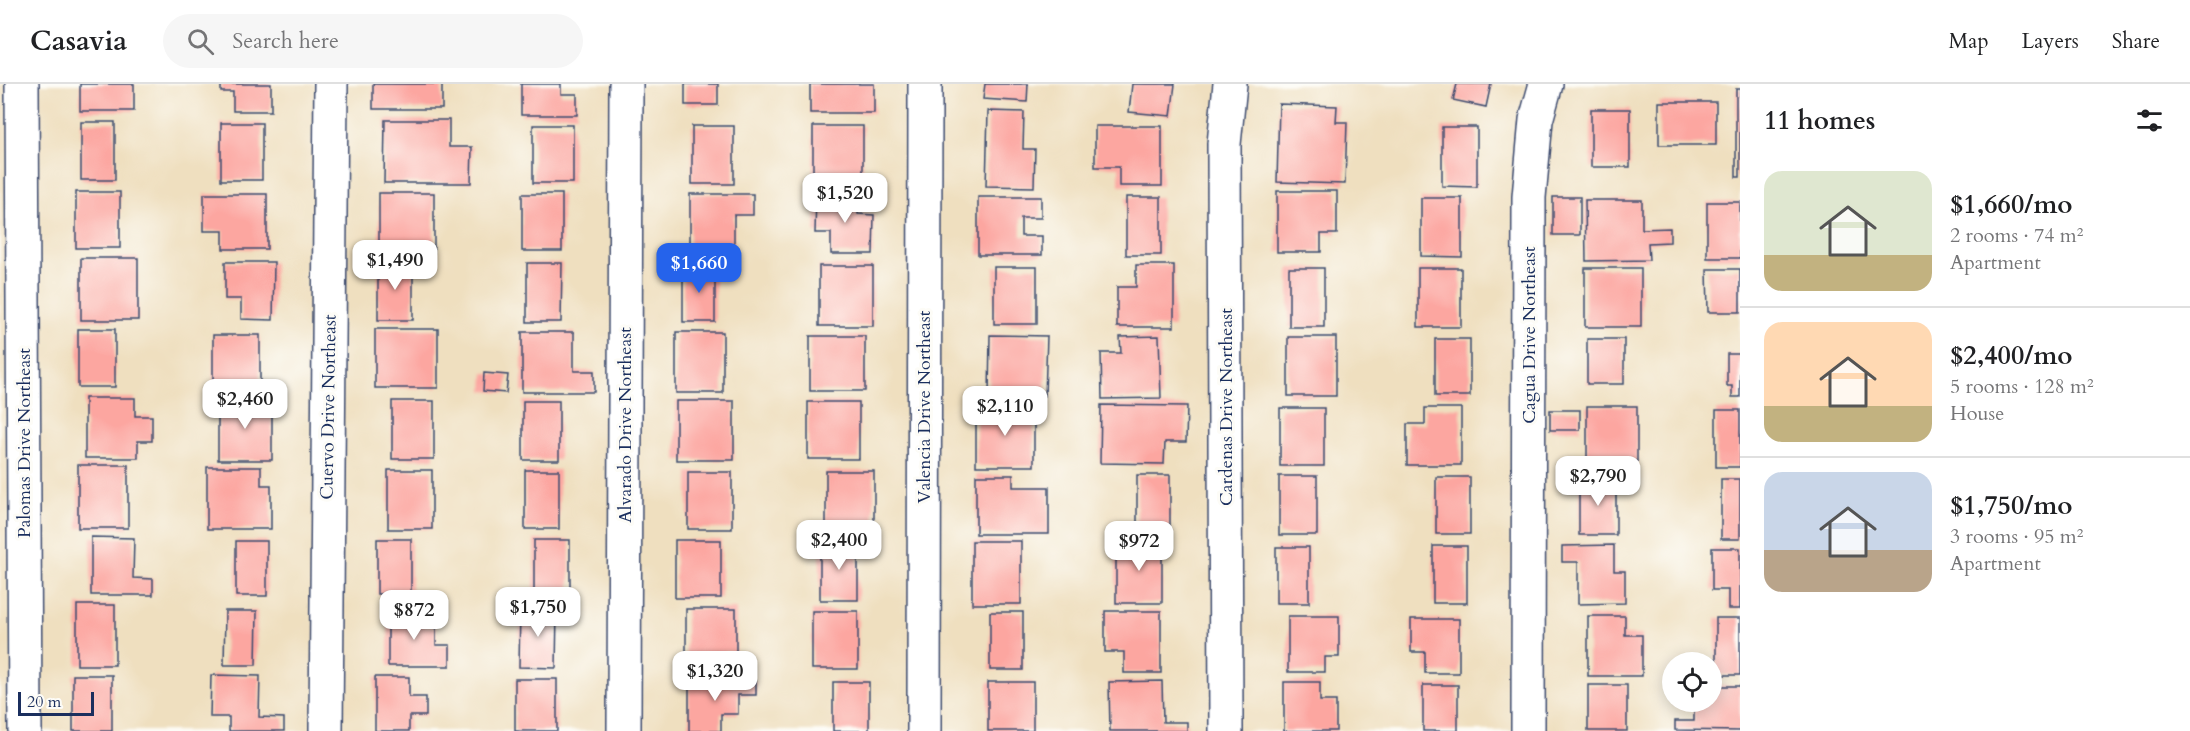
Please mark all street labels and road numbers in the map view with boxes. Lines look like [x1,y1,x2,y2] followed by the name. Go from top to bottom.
[1517,246,1542,424] street label: Cagua Drive Northeast
[1214,308,1239,506] street label: Cardenas Drive Northeast
[912,310,937,504] street label: Valencia Drive Northeast
[314,314,343,500] street label: Cuervo Drive Northeast
[613,327,638,523] street label: Alvarado Drive Northeast
[12,348,37,538] street label: Palomas Drive Northeast

